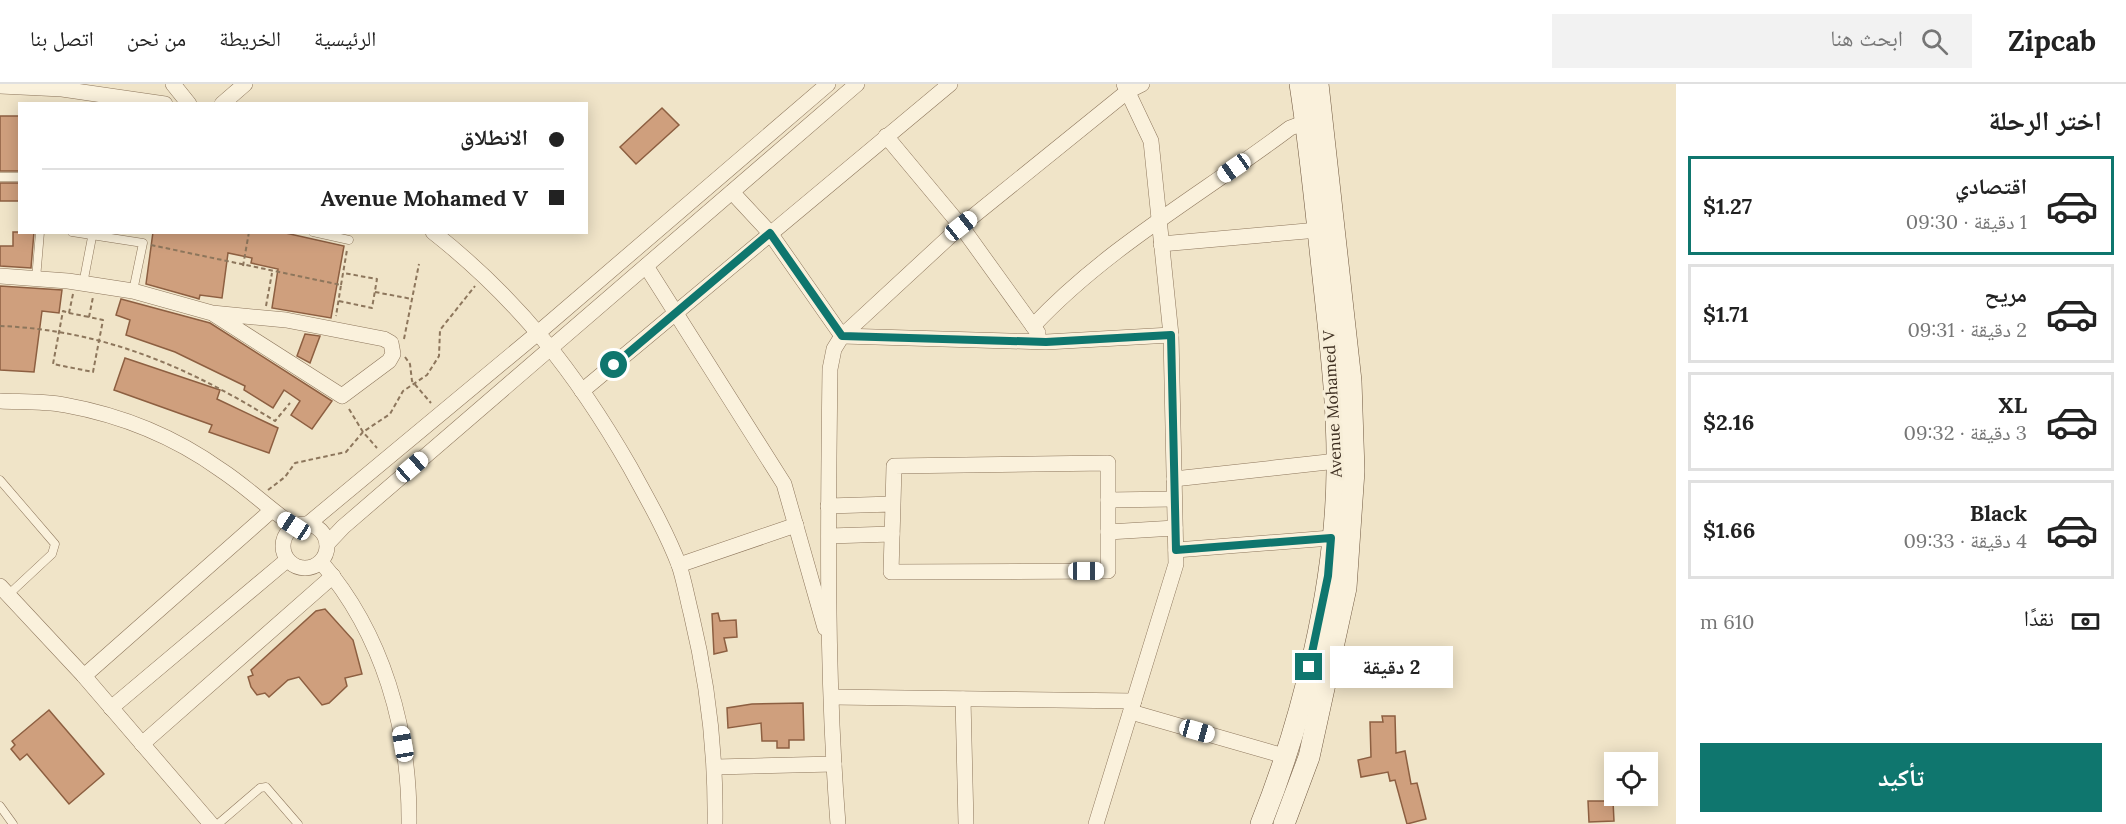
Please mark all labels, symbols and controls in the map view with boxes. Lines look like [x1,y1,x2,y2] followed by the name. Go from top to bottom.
[1552,14,1972,68] search box
[2008,23,2096,59] text: Zipcab
[1830,24,1903,52] text: ابحث هنا
[30,25,94,52] text: اتصل بنا
[127,25,186,52] text: من نحن
[219,25,281,52] text: الخريطة
[314,25,376,52] text: الرئيسية
[1918,25,1951,58] icon: search
[1988,103,2102,137] text: اختر الرحلة
[460,123,528,151] text: الانطلاق
[1214,150,1254,186] car
[1955,172,2027,200] text: اقتصادي
[2045,179,2099,233] icon: car
[321,184,528,212] text: Avenue Mohamed V
[1703,192,1752,220] text: $1.27
[941,208,981,244] car
[1906,209,2027,234] text: 1 دقيقة · 09:30
[1984,280,2027,308] text: مريح
[2045,287,2099,341] icon: car
[1703,300,1749,328] text: $1.71
[1907,317,2027,342] text: 2 دقيقة · 09:31
[1318,329,1346,479] street label: Avenue Mohamed V
[600,351,627,378] route start
[1998,391,2027,419] text: XL
[2045,395,2099,449] icon: car
[1703,408,1754,436] text: $2.16
[1904,420,2027,445] text: 3 دقيقة · 09:32
[393,448,431,486] car
[1970,499,2027,527] text: Black
[2045,503,2099,557] icon: car
[274,509,314,543] car
[1703,516,1755,544] text: $1.66
[1903,528,2027,553] text: 4 دقيقة · 09:33
[1068,562,1104,580] car
[2024,604,2054,632] text: نقدًا
[2069,605,2102,638] icon: cash
[1700,609,1754,634] text: 610 m
[1330,646,1453,688] callout: 2 دقيقة
[1295,653,1322,680] route end
[1363,654,1420,679] text: 2 دقيقة
[1177,717,1217,745] car
[391,725,415,763] car
[1700,743,2102,812] button: تأكيد
[1604,752,1658,806] map controls
[1604,752,1658,806] button: locate

